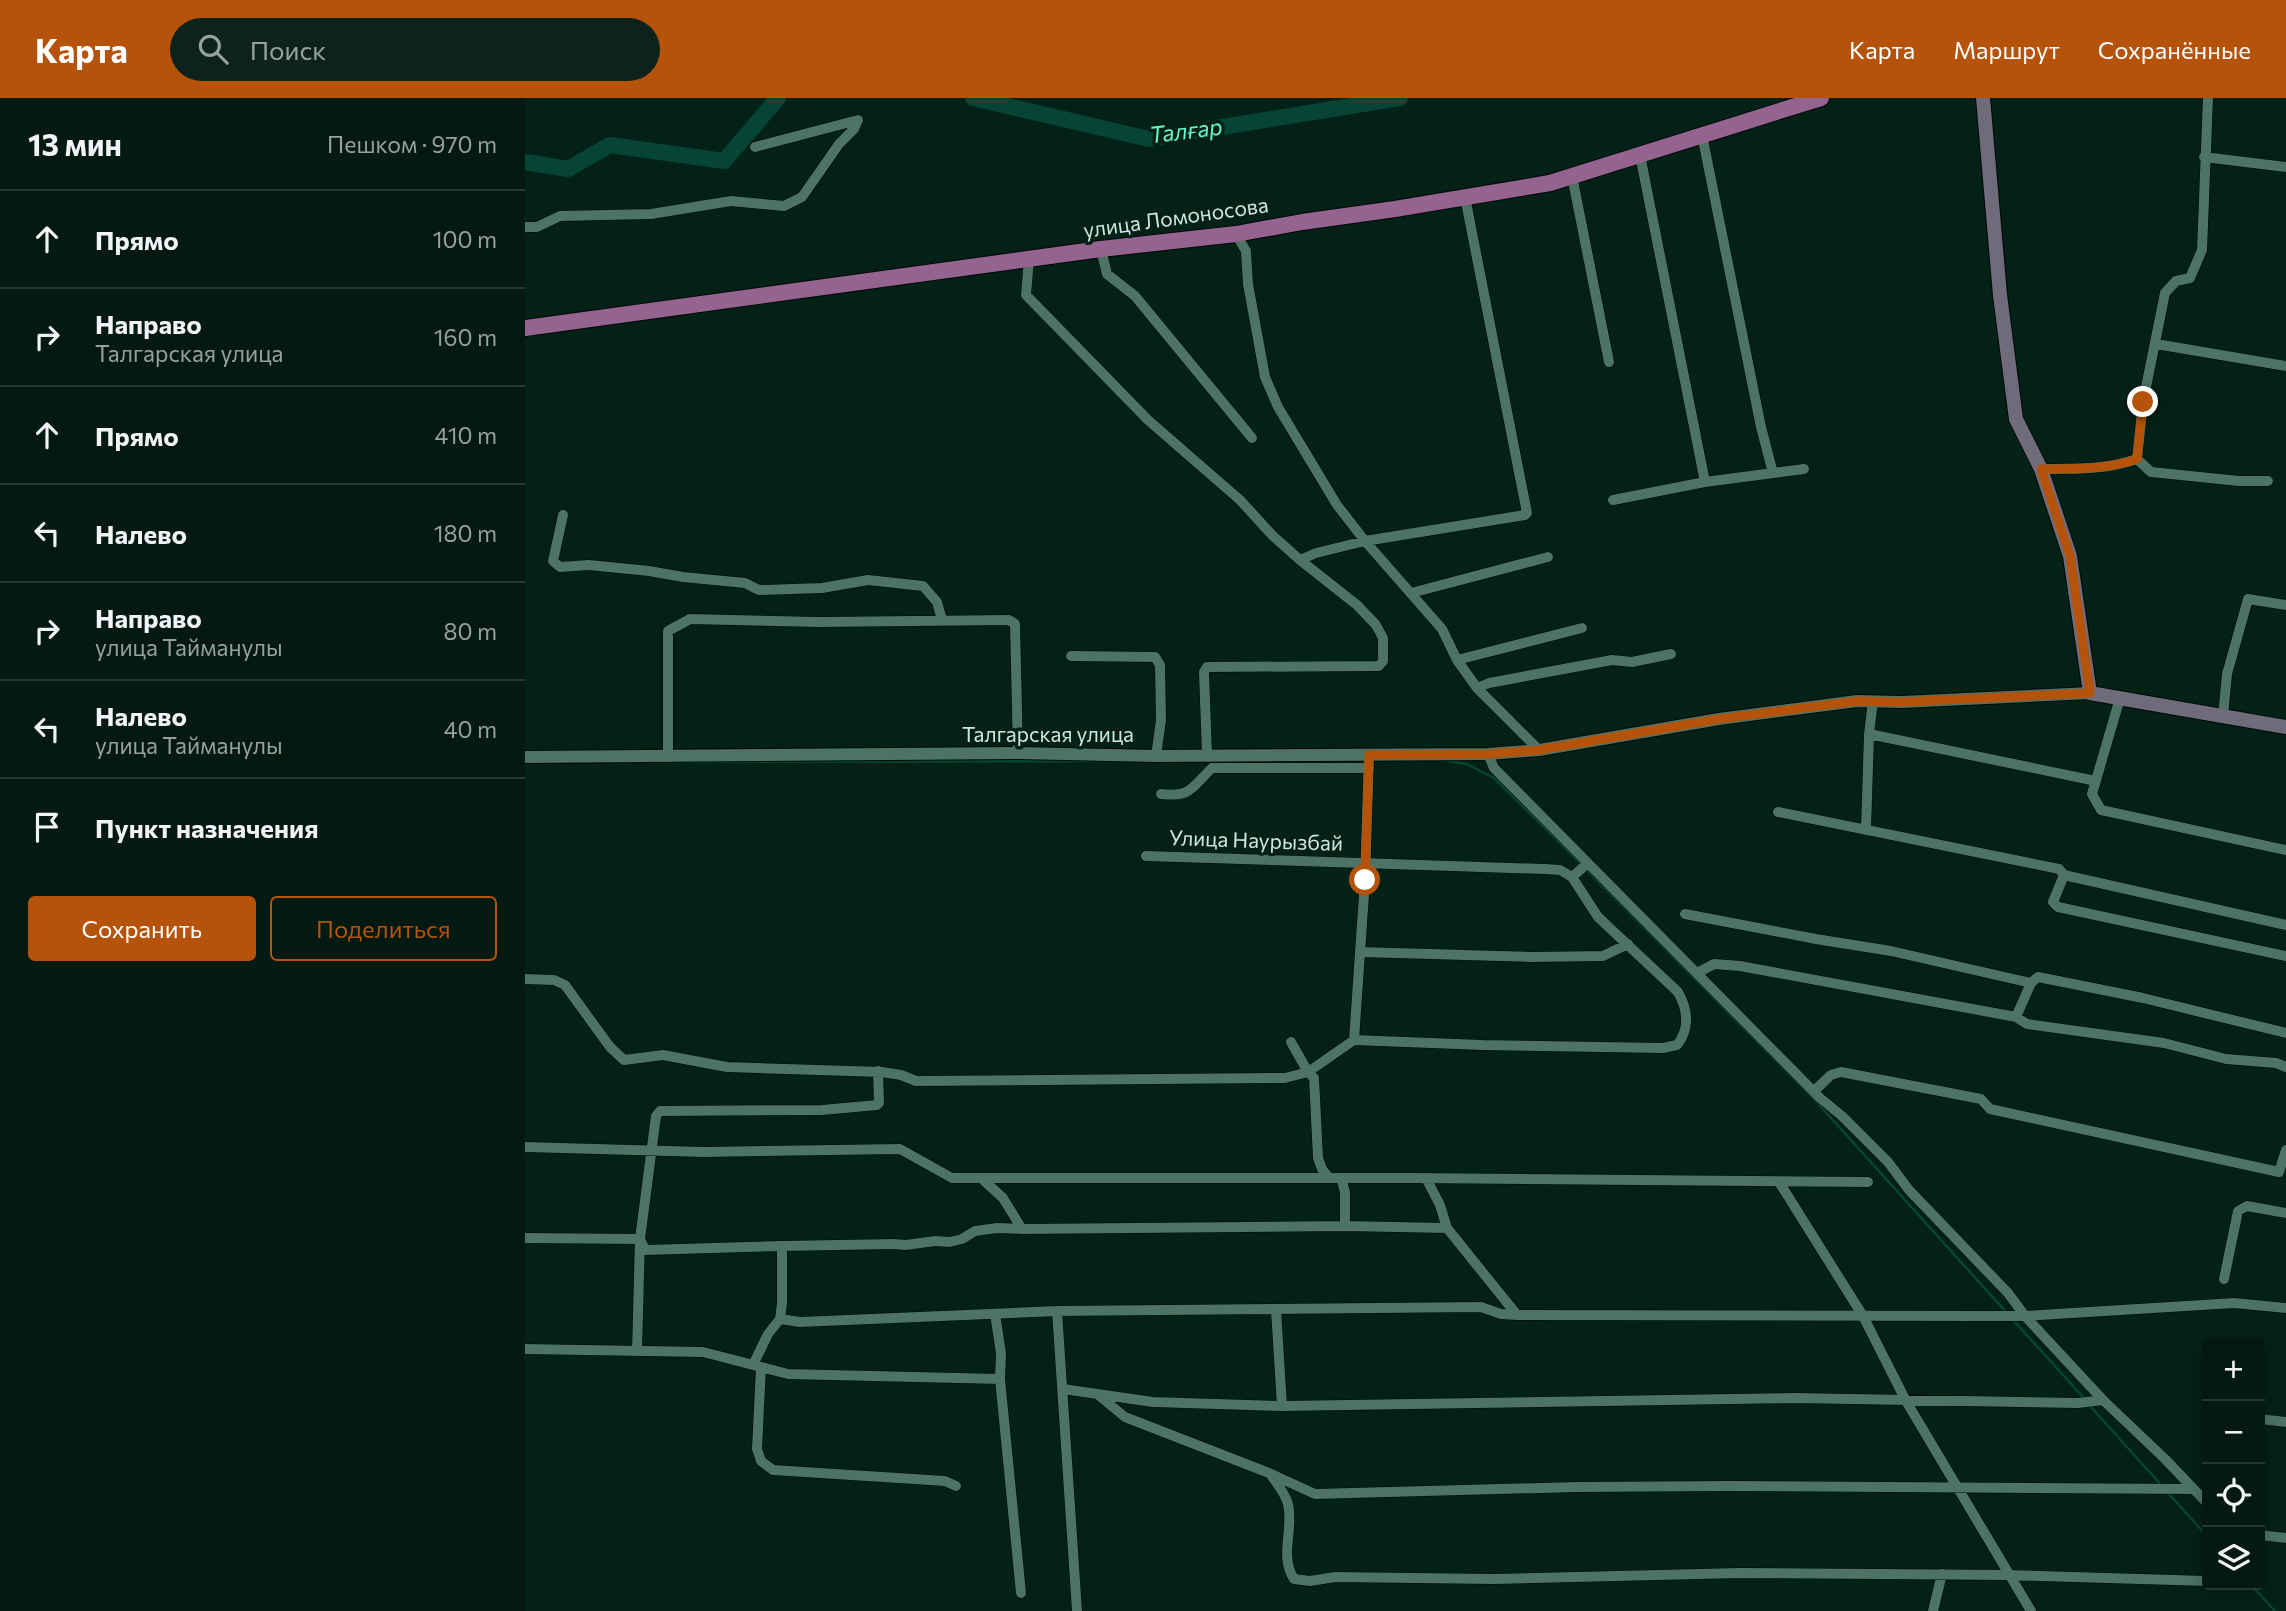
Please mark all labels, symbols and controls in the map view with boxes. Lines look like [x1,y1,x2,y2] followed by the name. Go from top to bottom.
[170,18,660,81] search box
[35,29,128,70] text: Карта
[194,30,232,68] icon: search
[250,34,326,65] text: Поиск
[1849,35,1915,64] text: Карта
[1953,35,2060,64] text: Маршрут
[2098,35,2251,64] text: Сохранённые
[1148,112,1224,148] water label: Талғар
[28,125,122,162] text: 13 мин
[327,130,497,158] text: Пешком · 970 m
[1082,191,1270,242] street label: улица Ломоносова
[28,220,66,258] icon: ahead
[95,224,179,255] text: Прямо
[433,225,497,253] text: 100 m
[95,308,202,339] text: Направо
[28,318,66,356] icon: right
[434,323,497,351] text: 160 m
[95,339,283,367] text: Талгарская улица
[2127,386,2158,417] route end
[28,416,66,454] icon: ahead
[95,420,179,451] text: Прямо
[435,421,497,449] text: 410 m
[28,514,66,552] icon: left
[95,518,187,549] text: Налево
[434,519,497,547] text: 180 m
[95,602,202,633] text: Направо
[28,612,66,650] icon: right
[444,617,497,645] text: 80 m
[95,633,283,661] text: улица Тайманулы
[95,700,187,731] text: Налево
[28,710,66,748] icon: left
[444,715,497,743] text: 40 m
[962,721,1134,746] street label: Талгарская улица
[95,731,283,759] text: улица Тайманулы
[28,808,66,846] icon: arrive
[95,812,319,843] text: Пункт назначения
[1169,824,1343,855] street label: Улица Наурызбай
[1349,864,1380,895] route start
[28,896,256,961] button: Сохранить
[270,896,497,961] button: Поделиться
[2202,1338,2265,1590] map controls
[2202,1338,2265,1401] button: +
[2202,1401,2265,1464] button: −
[2202,1464,2265,1527] button: locate
[2202,1527,2265,1590] button: layers

